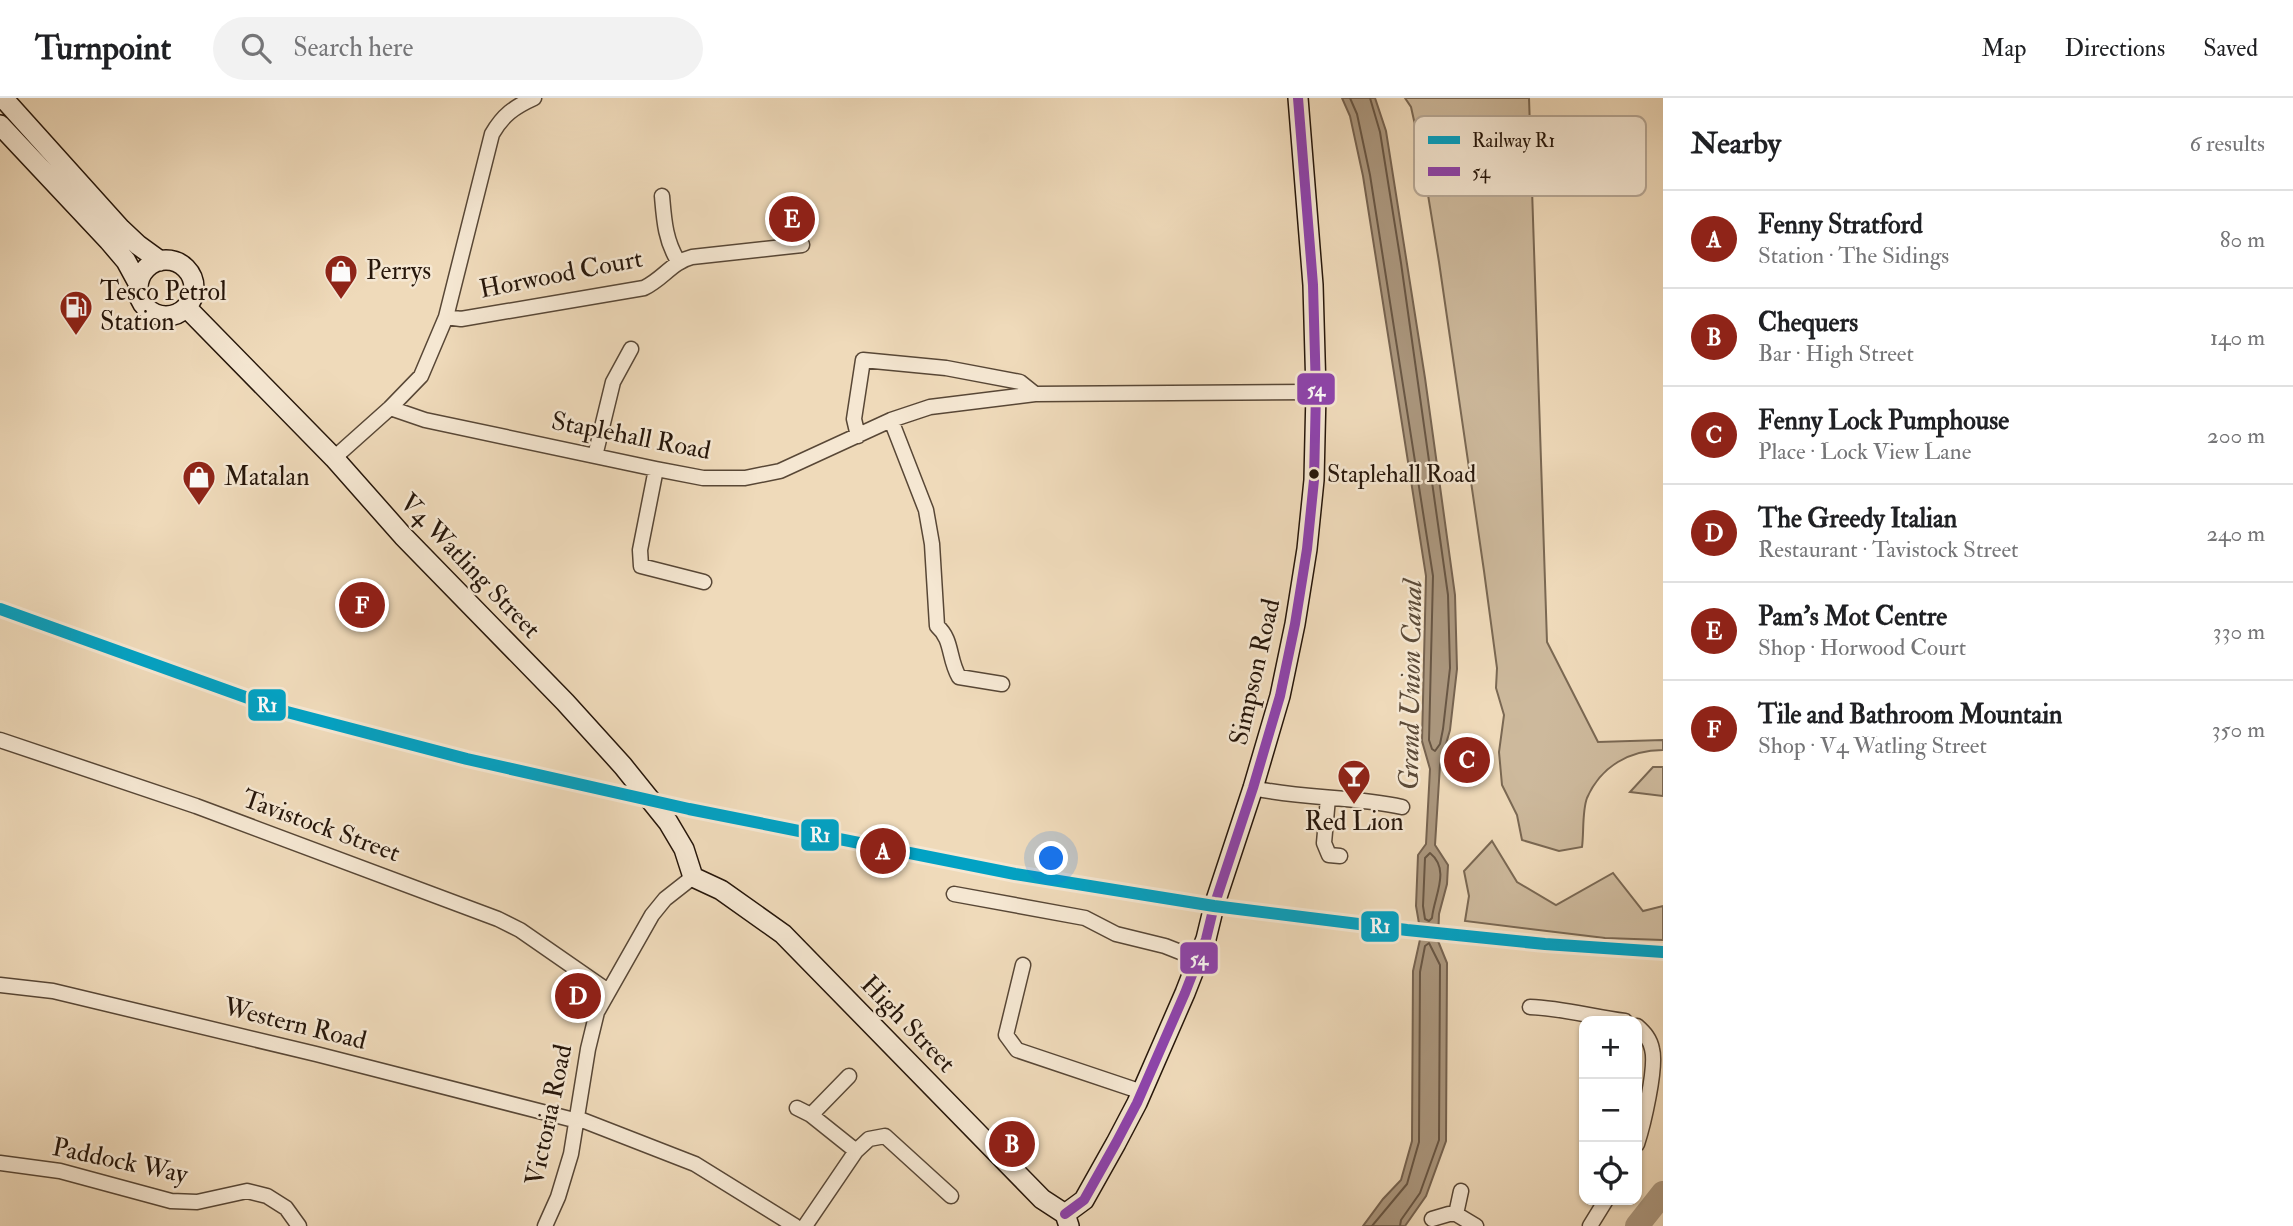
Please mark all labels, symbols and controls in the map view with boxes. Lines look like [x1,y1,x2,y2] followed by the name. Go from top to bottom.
[213,17,703,80] search box
[35,28,171,69] text: Turnpoint
[237,29,275,67] icon: search
[293,32,413,64] text: Search here
[1981,33,2026,64] text: Map
[2064,33,2165,64] text: Directions
[2203,33,2258,64] text: Saved
[1414,116,1646,196] legend
[1691,125,1781,162] text: Nearby
[1472,129,1555,153] text: Railway R1
[2190,129,2265,158] text: 6 results
[1472,160,1491,184] text: 54
[769,193,815,245] pin: E
[1758,209,1923,241] text: Fenny Stratford
[1707,225,1721,254] text: A
[2220,225,2265,254] text: 80 m
[1758,241,1949,270] text: Station · The Sidings
[477,243,645,305] street label: Horwood Court
[322,252,360,301] shop icon: Perrys
[366,255,431,287] place label: Perrys
[100,276,227,338] place label: Tesco Petrol Station
[57,288,95,337] fuel station icon: Tesco Petrol Station
[1758,307,1858,339] text: Chequers
[1706,323,1722,352] text: B
[2210,323,2265,352] text: 140 m
[1758,339,1914,368] text: Bar · High Street
[1296,372,1336,406] line badge: 54
[1307,378,1327,402] text: 54
[549,405,713,468] street label: Staplehall Road
[1758,405,2009,437] text: Fenny Lock Pumphouse
[1706,421,1722,450] text: C
[2207,421,2265,450] text: 200 m
[1758,437,1971,466] text: Place · Lock View Lane
[180,458,218,507] shop icon: Matalan
[1327,459,1476,490] place label: Staplehall Road
[224,461,310,493] place label: Matalan
[1307,467,1321,481] marker: Staplehall Road
[393,487,547,645] street label: V4 Watling Street
[1758,503,1957,535] text: The Greedy Italian
[1705,519,1723,548] text: D
[2206,519,2265,548] text: 240 m
[1758,535,2019,564] text: Restaurant · Tavistock Street
[1392,577,1430,791] water label: Grand Union Canal
[339,579,385,631] pin: F
[1223,596,1288,748] street label: Simpson Road
[1758,601,1947,633] text: Pam's Mot Centre
[1706,617,1722,646] text: E
[2213,617,2265,646] text: 330 m
[1758,633,1966,662] text: Shop · Horwood Court
[247,688,287,722] line badge: R1
[257,694,277,718] text: R1
[1758,699,2062,731] text: Tile and Bathroom Mountain
[1707,715,1721,744] text: F
[2212,715,2265,744] text: 350 m
[1758,731,1987,760] text: Shop · V4 Watling Street
[1444,734,1490,786] pin: C
[1335,757,1373,806] bar icon: Red Lion
[238,783,404,869] street label: Tavistock Street
[1304,806,1404,838] place label: Red Lion
[800,818,840,852] line badge: R1
[810,824,830,848] text: R1
[860,825,906,877] pin: A
[1034,841,1068,875] your location
[1360,910,1400,943] line badge: R1
[1370,915,1390,939] text: R1
[1179,941,1219,975] line badge: 54
[1190,947,1210,971] text: 54
[854,969,962,1079] street label: High Street
[555,970,601,1022] pin: D
[219,991,370,1057] street label: Western Road
[1579,1016,1642,1205] map controls
[1579,1016,1642,1079] button: +
[518,1041,580,1189] street label: Victoria Road
[1579,1079,1642,1142] button: −
[989,1118,1035,1170] pin: B
[49,1131,191,1191] street label: Paddock Way
[1579,1142,1642,1205] button: locate

